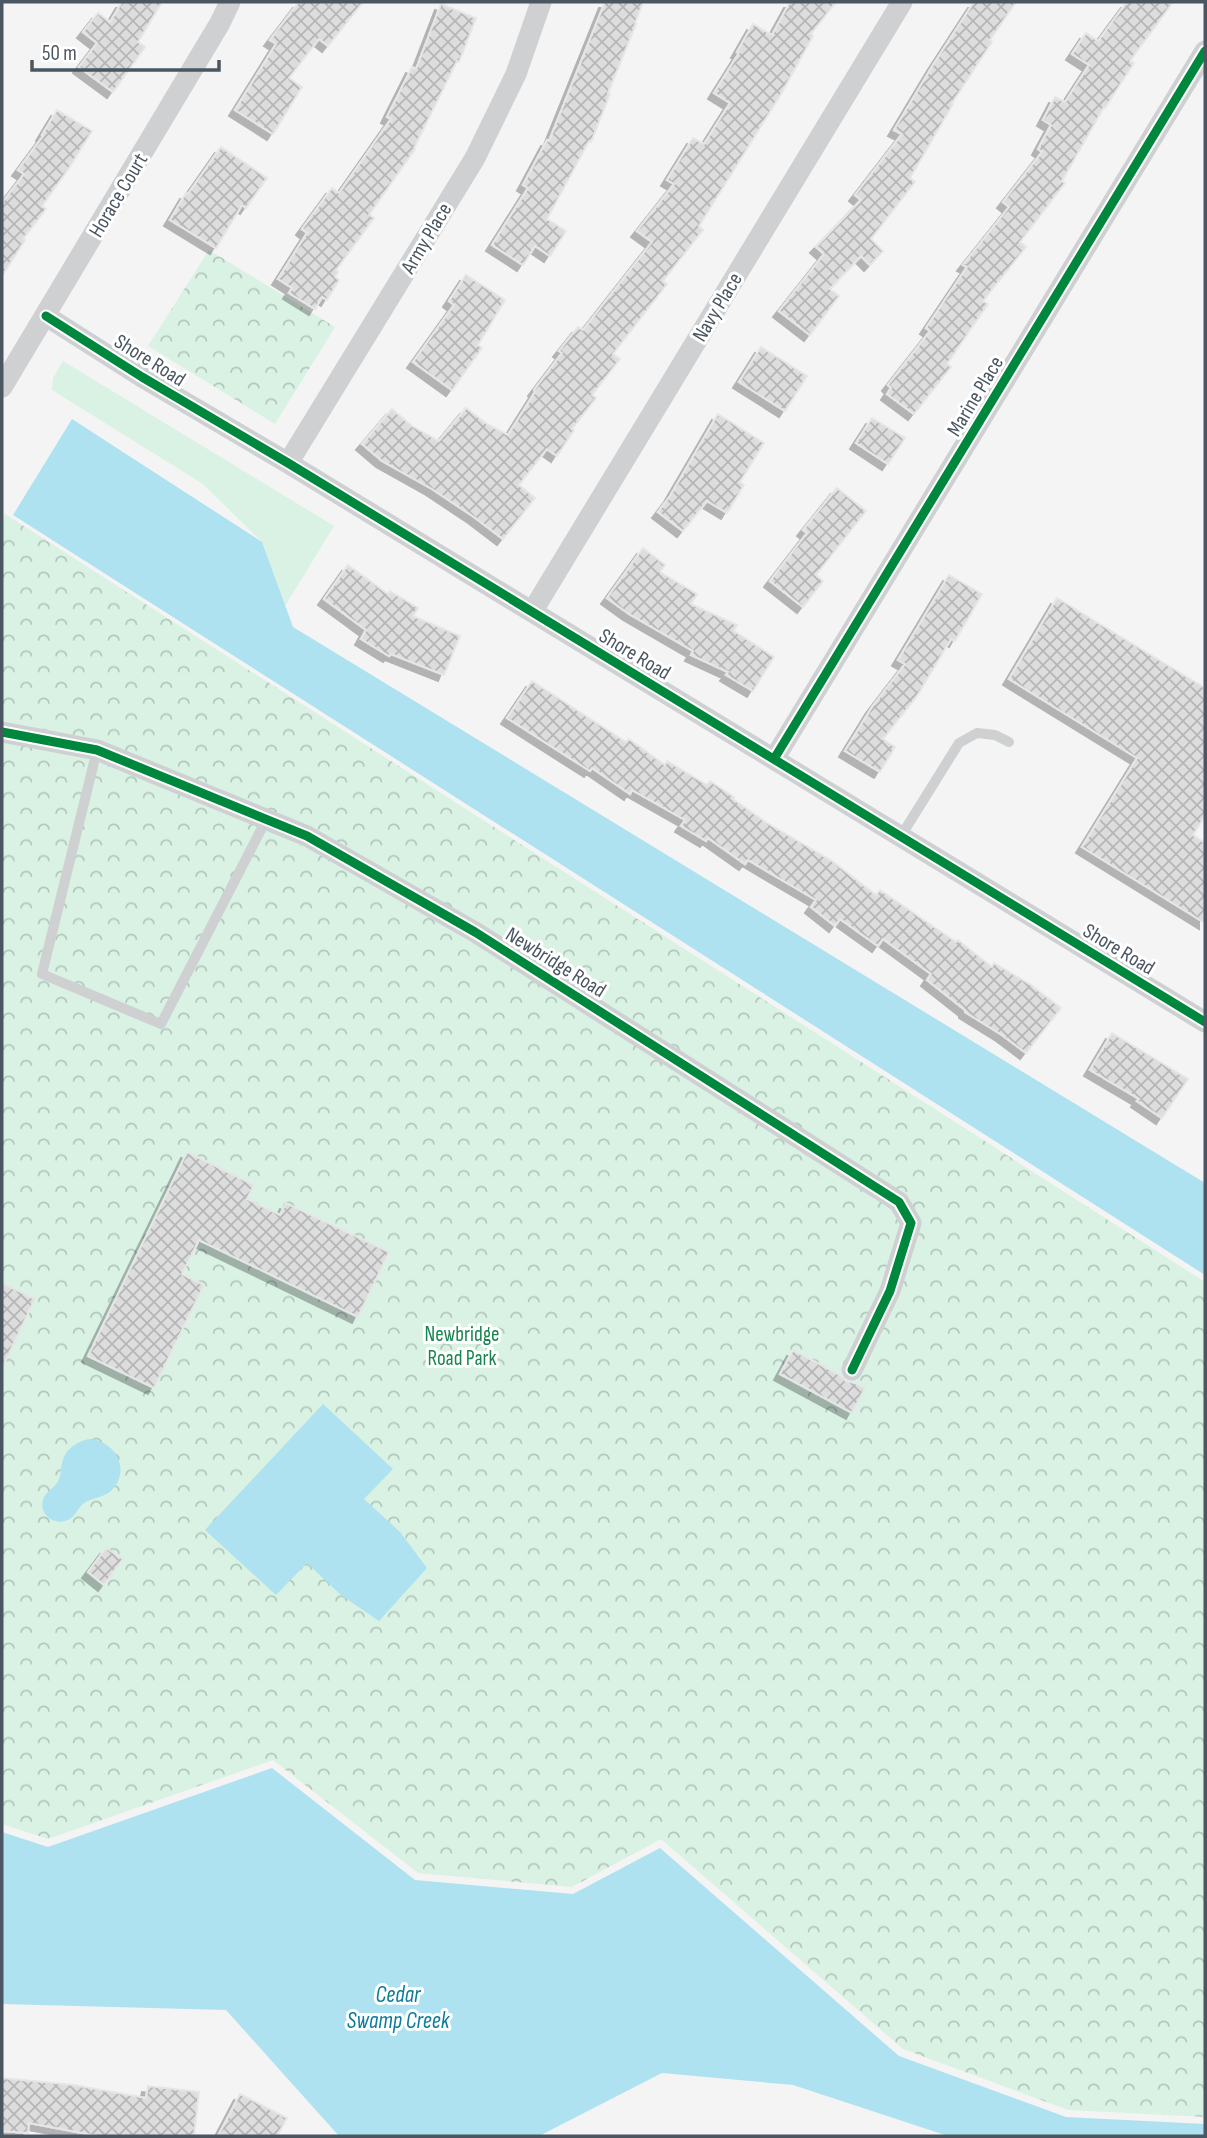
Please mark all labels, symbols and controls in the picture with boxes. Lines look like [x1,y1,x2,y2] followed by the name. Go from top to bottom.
[32,28,219,72] scale bar
[42,41,77,66] text: 50 m
[84,149,153,242] street label: Horace Court
[395,198,457,279] street label: Army Place
[687,268,748,346] street label: Navy Place
[110,329,190,392] street label: Shore Road
[942,352,1009,441] street label: Marine Place
[594,623,675,686] street label: Shore Road
[1078,918,1159,981] street label: Shore Road
[501,922,610,1003] street label: Newbridge Road
[424,1322,500,1371] park label: Newbridge Road Park
[347,1981,451,2035] water label: Cedar Swamp Creek

